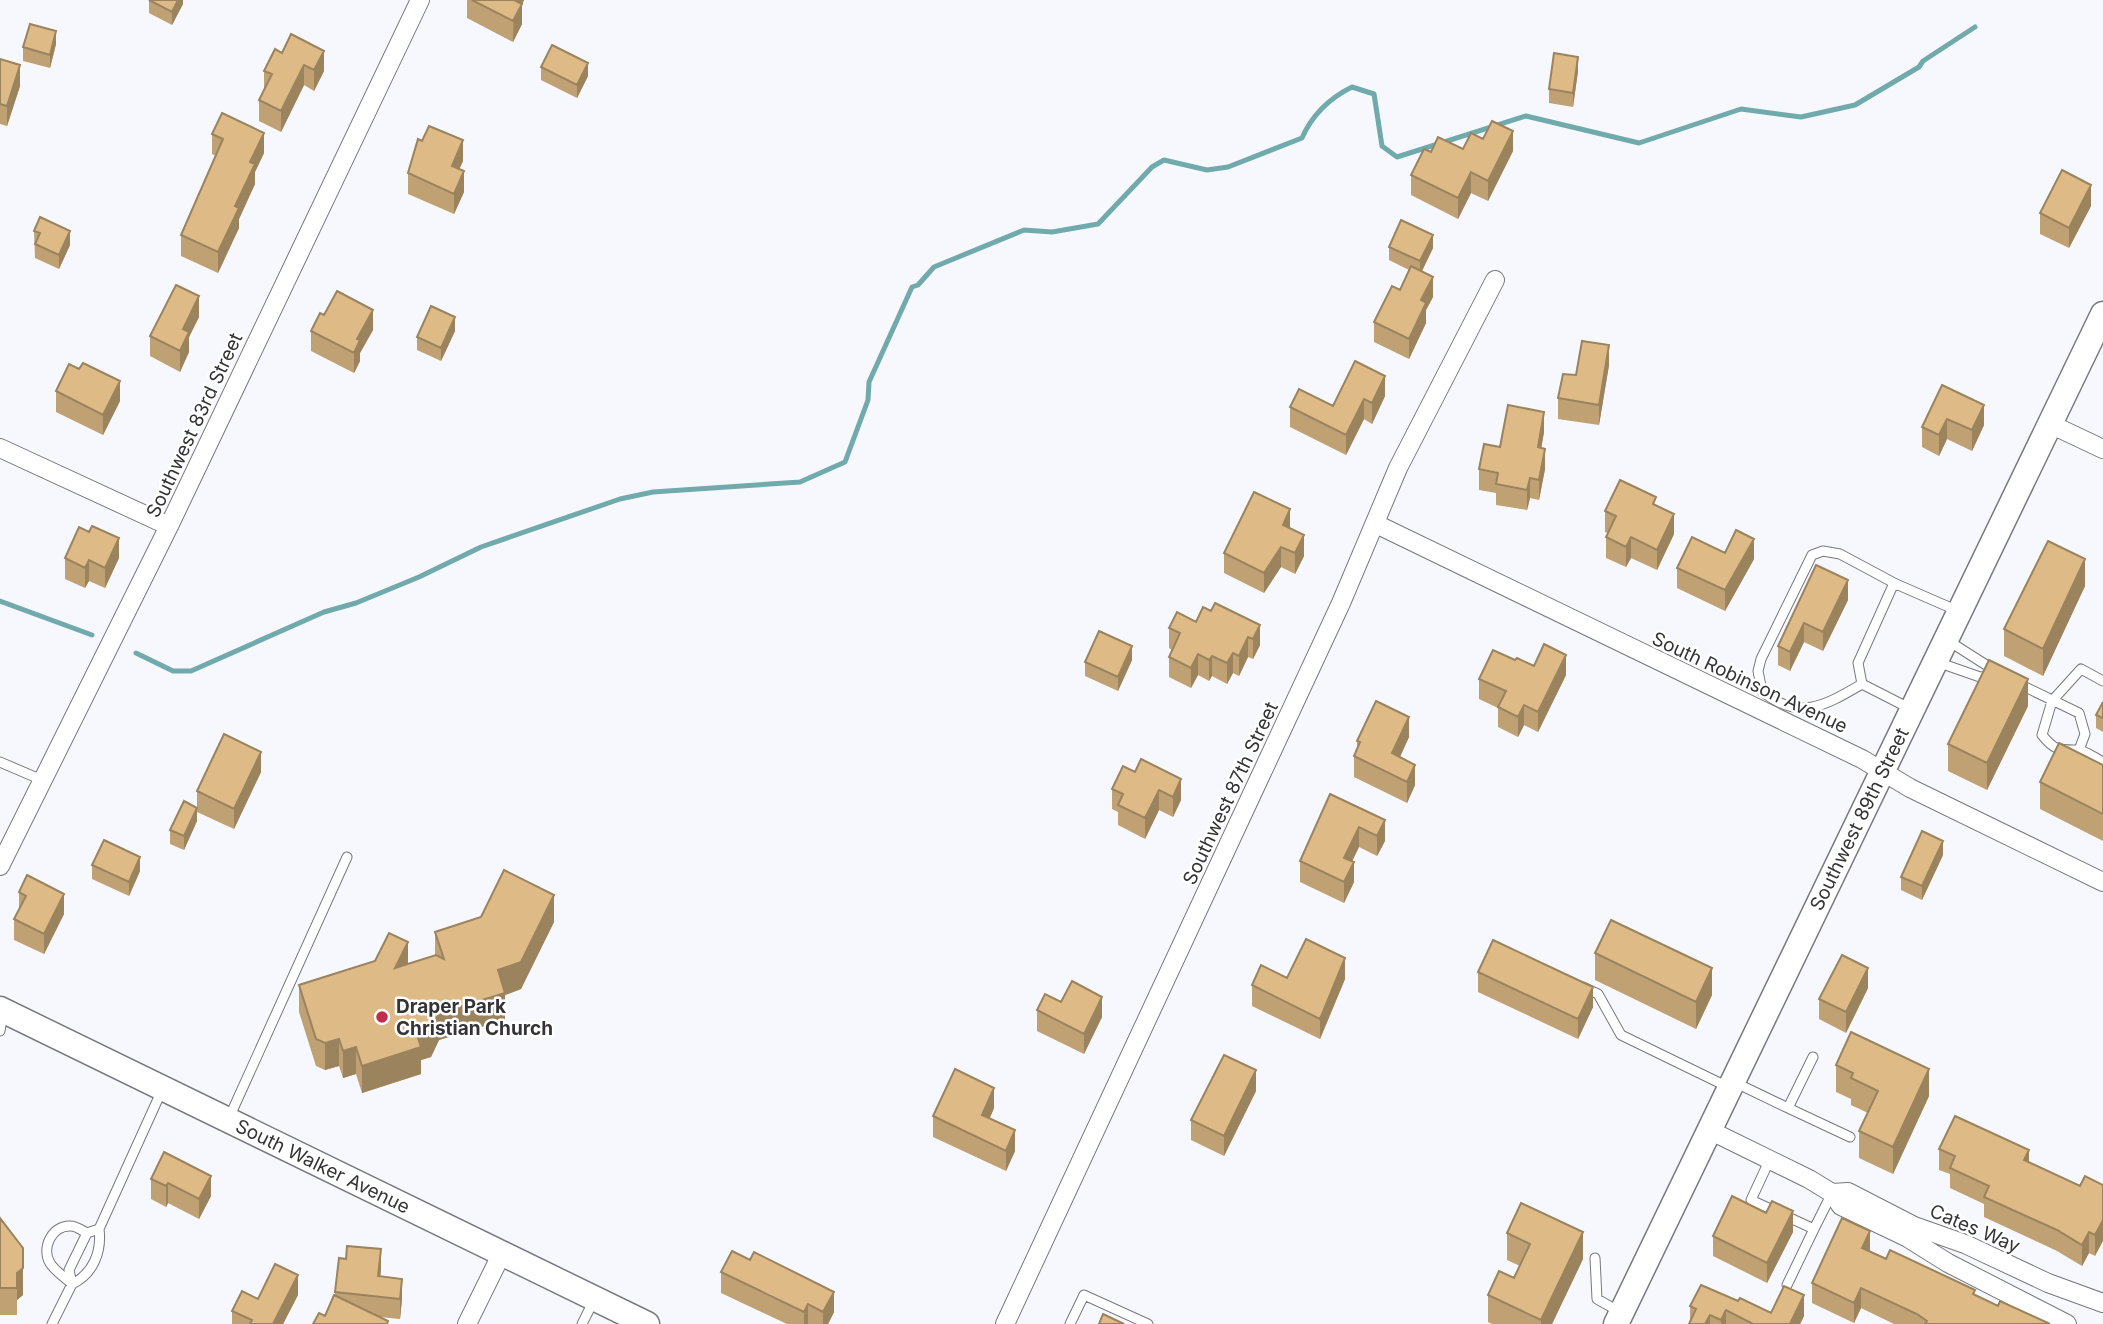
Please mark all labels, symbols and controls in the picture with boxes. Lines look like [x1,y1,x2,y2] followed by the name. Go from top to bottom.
[142,329,247,521] street label: Southwest 83rd Street
[1648,627,1851,738] street label: South Robinson Avenue
[1178,698,1283,888] street label: Southwest 87th Street
[1805,724,1914,914] street label: Southwest 89th Street
[396,995,553,1040] place label: Draper Park Christian Church
[374,1009,390,1025] marker: Draper Park Christian Church
[232,1114,414,1219] street label: South Walker Avenue
[1926,1199,2024,1258] street label: Cates Way

